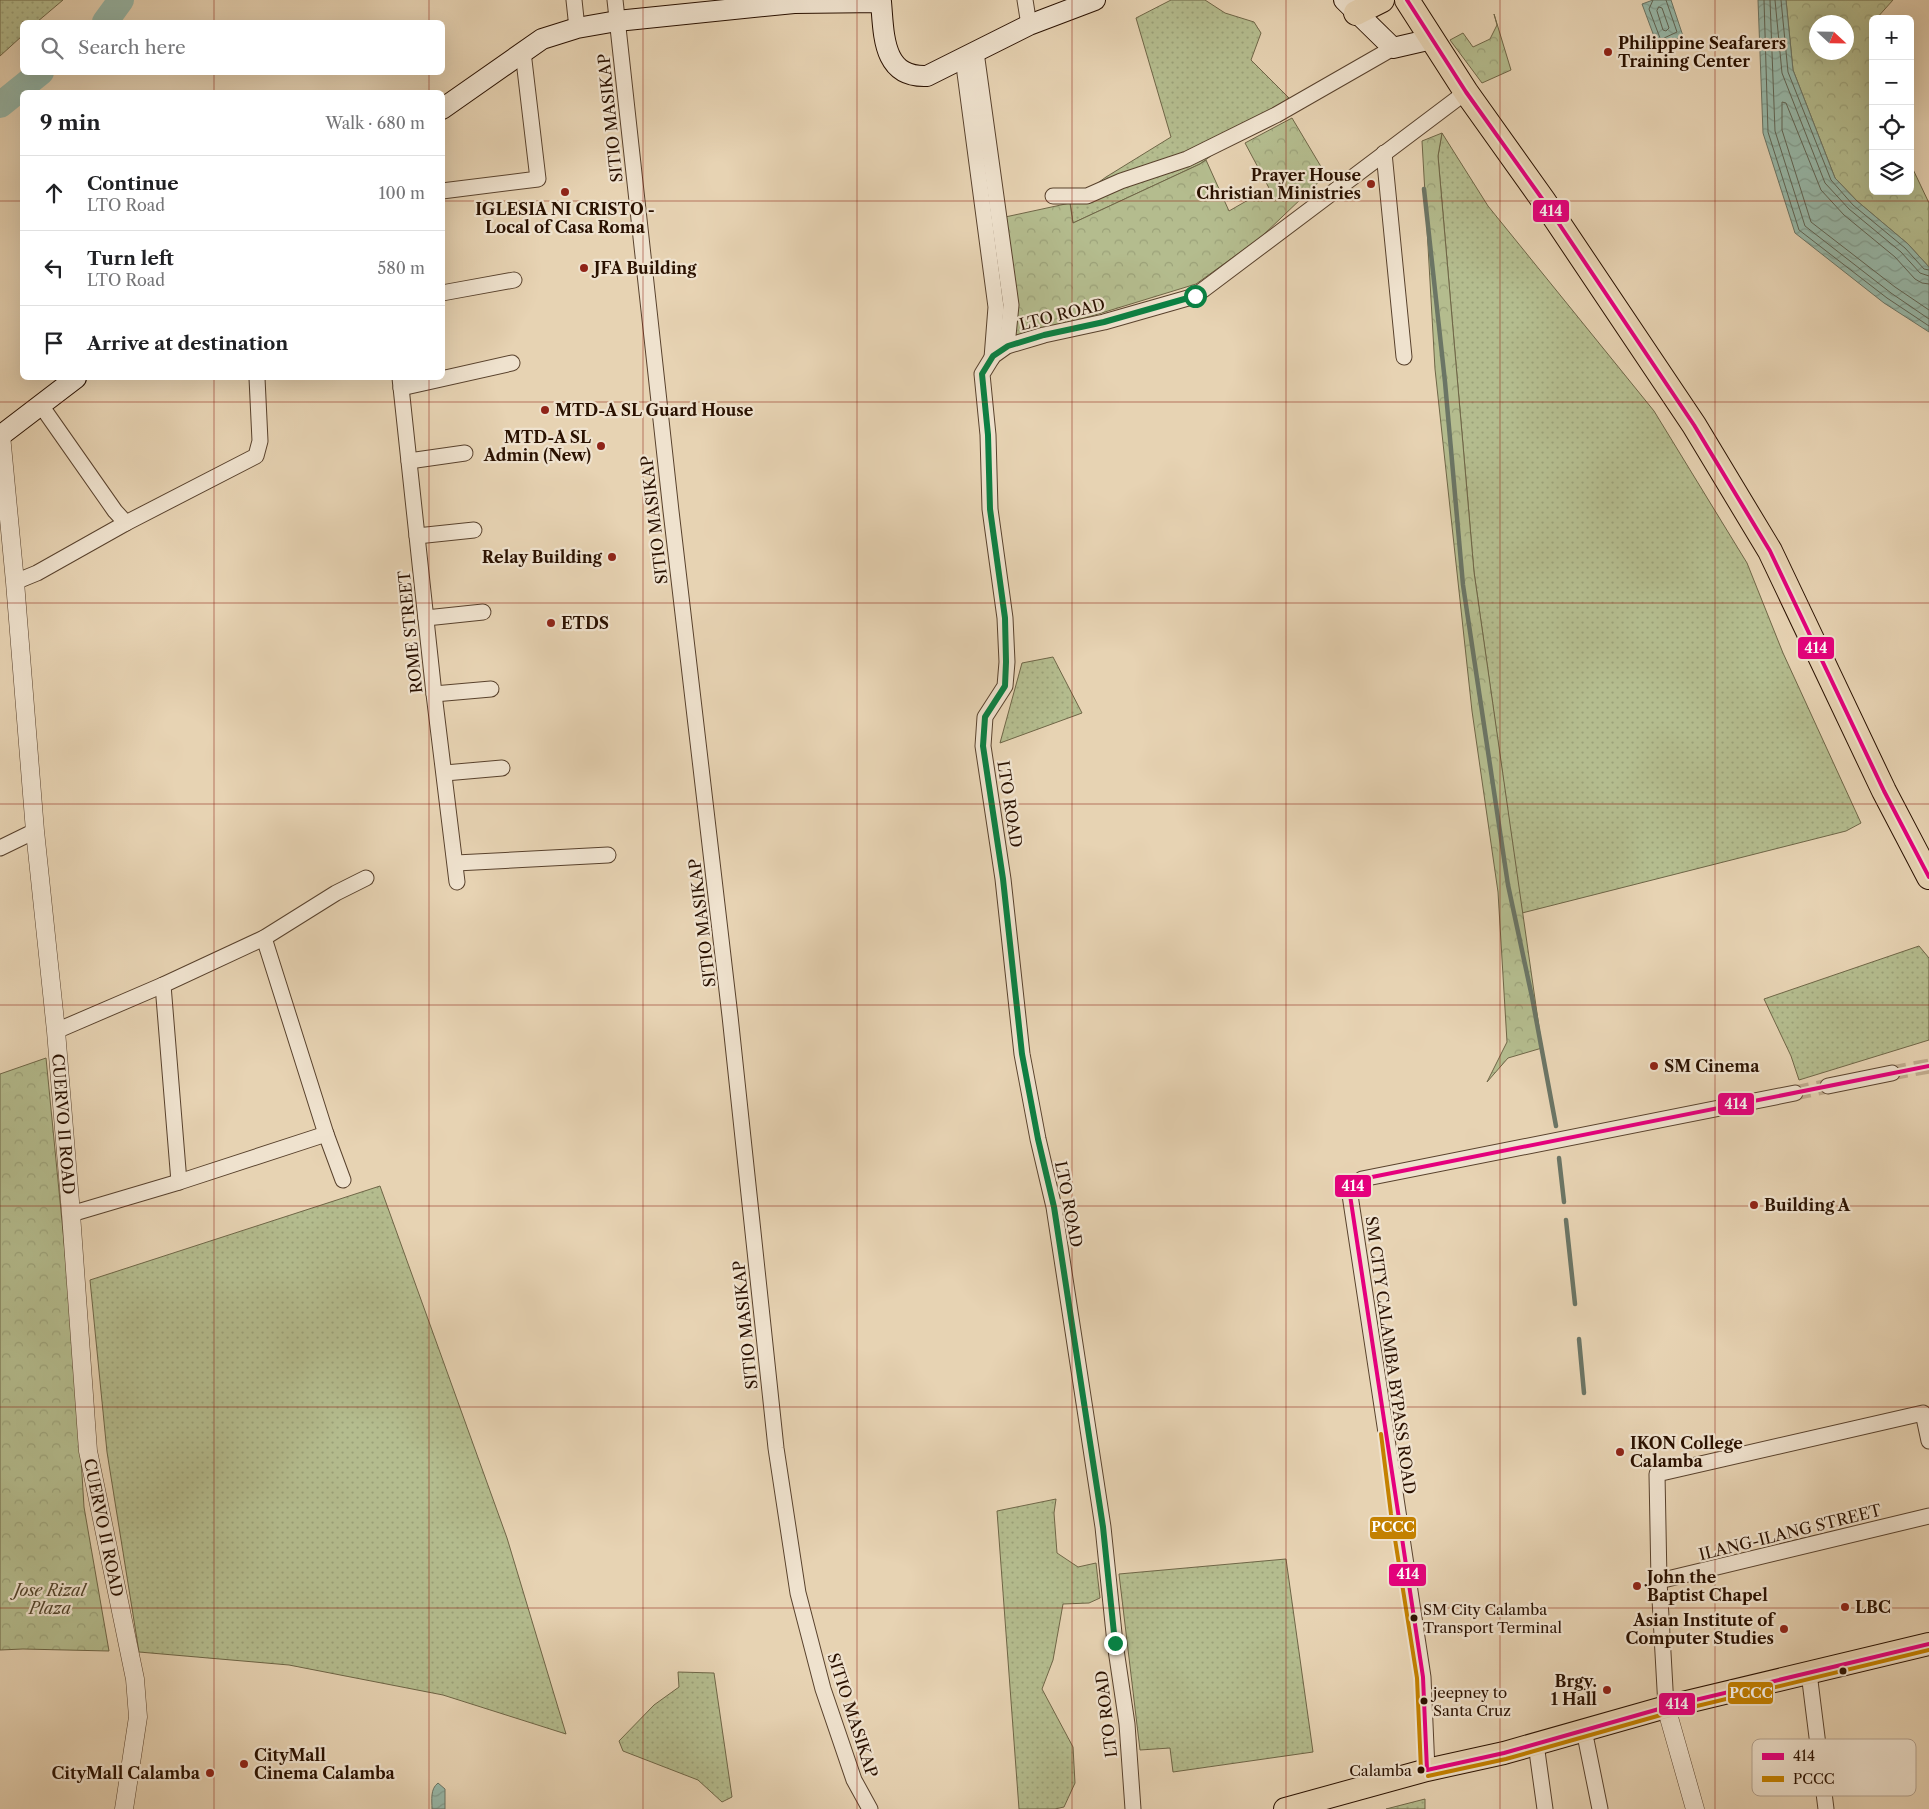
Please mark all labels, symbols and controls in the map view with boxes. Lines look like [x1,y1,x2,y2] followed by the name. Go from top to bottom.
[1809,15,1854,60] north arrow
[1869,15,1914,195] map controls
[1869,15,1914,60] button: +
[20,20,445,75] search box
[1618,33,1786,71] place label: Philippine Seafarers Training Center
[38,34,66,62] icon: search
[78,36,186,59] text: Search here
[1602,46,1614,58] marker: Philippine Seafarers Training Center
[593,52,627,183] street label: SITIO MASIKAP
[1869,60,1914,105] button: −
[1869,105,1914,150] button: locate
[40,110,101,135] text: 9 min
[326,113,425,133] text: Walk · 680 m
[1869,150,1914,195] button: layers
[1196,165,1361,203] place label: Prayer House Christian Ministries
[87,172,179,195] text: Continue
[1365,178,1377,190] marker: Prayer House Christian Ministries
[40,179,68,207] icon: ahead
[379,183,425,203] text: 100 m
[559,186,571,198] marker: IGLESIA NI CRISTO - Local of Casa Roma
[87,195,165,215] text: LTO Road
[475,199,655,237] place label: IGLESIA NI CRISTO - Local of Casa Roma
[1532,199,1570,223] line badge: 414
[1540,202,1562,220] text: 414
[87,247,174,270] text: Turn left
[40,254,68,282] icon: left
[378,258,425,278] text: 580 m
[591,258,697,278] place label: JFA Building
[578,262,590,274] marker: JFA Building
[87,270,165,290] text: LTO Road
[1184,285,1207,308] route start
[1017,294,1107,334] street label: LTO ROAD
[40,329,68,357] icon: arrive
[87,332,288,355] text: Arrive at destination
[555,400,754,420] place label: MTD-A SL Guard House
[539,404,551,416] marker: MTD-A SL Guard House
[483,427,591,465] place label: MTD-A SL Admin (New)
[595,440,607,452] marker: MTD-A SL Admin (New)
[636,454,672,585] street label: SITIO MASIKAP
[482,547,603,567] place label: Relay Building
[606,551,618,563] marker: Relay Building
[394,570,426,694] street label: ROME STREET
[561,613,609,633] place label: ETDS
[545,617,557,629] marker: ETDS
[1797,636,1835,660] line badge: 414
[1805,639,1827,657] text: 414
[993,759,1027,849] street label: LTO ROAD
[684,857,720,988] street label: SITIO MASIKAP
[48,1053,79,1195] street label: CUERVO II ROAD
[1664,1056,1760,1076] place label: SM Cinema
[1648,1060,1660,1072] marker: SM Cinema
[1717,1092,1755,1116] line badge: 414
[1725,1095,1747,1113] text: 414
[1051,1159,1087,1249] street label: LTO ROAD
[1334,1174,1372,1198] line badge: 414
[1342,1177,1364,1195] text: 414
[1764,1195,1851,1215] place label: Building A
[1748,1199,1760,1211] marker: Building A
[1362,1215,1420,1495] street label: SM CITY CALAMBA BYPASS ROAD
[728,1259,762,1390] street label: SITIO MASIKAP
[1630,1433,1743,1471] place label: IKON College Calamba
[1614,1446,1626,1458] marker: IKON College Calamba
[80,1457,128,1599] street label: CUERVO II ROAD
[1697,1500,1883,1564] street label: ILANG-ILANG STREET
[1369,1516,1417,1540] line badge: PCCC
[1371,1518,1415,1536] text: PCCC
[1388,1563,1427,1587] line badge: 414
[1397,1565,1419,1583] text: 414
[1644,1567,1768,1605] place label: John the Baptist Chapel
[9,1580,88,1618] park label: Jose Rizal Plaza
[1631,1580,1643,1592] marker: John the Baptist Chapel
[1855,1597,1891,1617] place label: LBC
[1423,1600,1562,1637] place label: SM City Calamba Transport Terminal
[1839,1601,1851,1613] marker: LBC
[1625,1610,1776,1648] place label: Asian Institute of Computer Studies
[1409,1613,1419,1623] marker: SM City Calamba Transport Terminal
[1778,1623,1790,1635] marker: Asian Institute of Computer Studies
[1104,1632,1127,1655] route end
[823,1650,883,1780] street label: SITIO MASIKAP
[1838,1666,1848,1676] unlabelled marker
[1091,1669,1121,1759] street label: LTO ROAD
[1551,1671,1597,1709] place label: Brgy. 1 Hall
[1727,1681,1774,1705] line badge: PCCC
[1430,1683,1511,1720] place label: jeepney to Santa Cruz
[1601,1684,1613,1696] marker: Brgy. 1 Hall
[1729,1684,1773,1702] text: PCCC
[1658,1692,1696,1716] line badge: 414
[1666,1695,1688,1713] text: 414
[1419,1696,1429,1706] marker: jeepney to Santa Cruz
[1752,1739,1916,1796] legend
[254,1745,396,1783] place label: CityMall Cinema Calamba
[1793,1747,1815,1765] text: 414
[238,1758,250,1770] marker: CityMall Cinema Calamba
[1349,1761,1412,1780] place label: Calamba
[51,1763,201,1783] place label: CityMall Calamba
[1416,1765,1426,1775] marker: Calamba
[204,1767,216,1779] marker: CityMall Calamba
[1793,1770,1835,1788] text: PCCC

